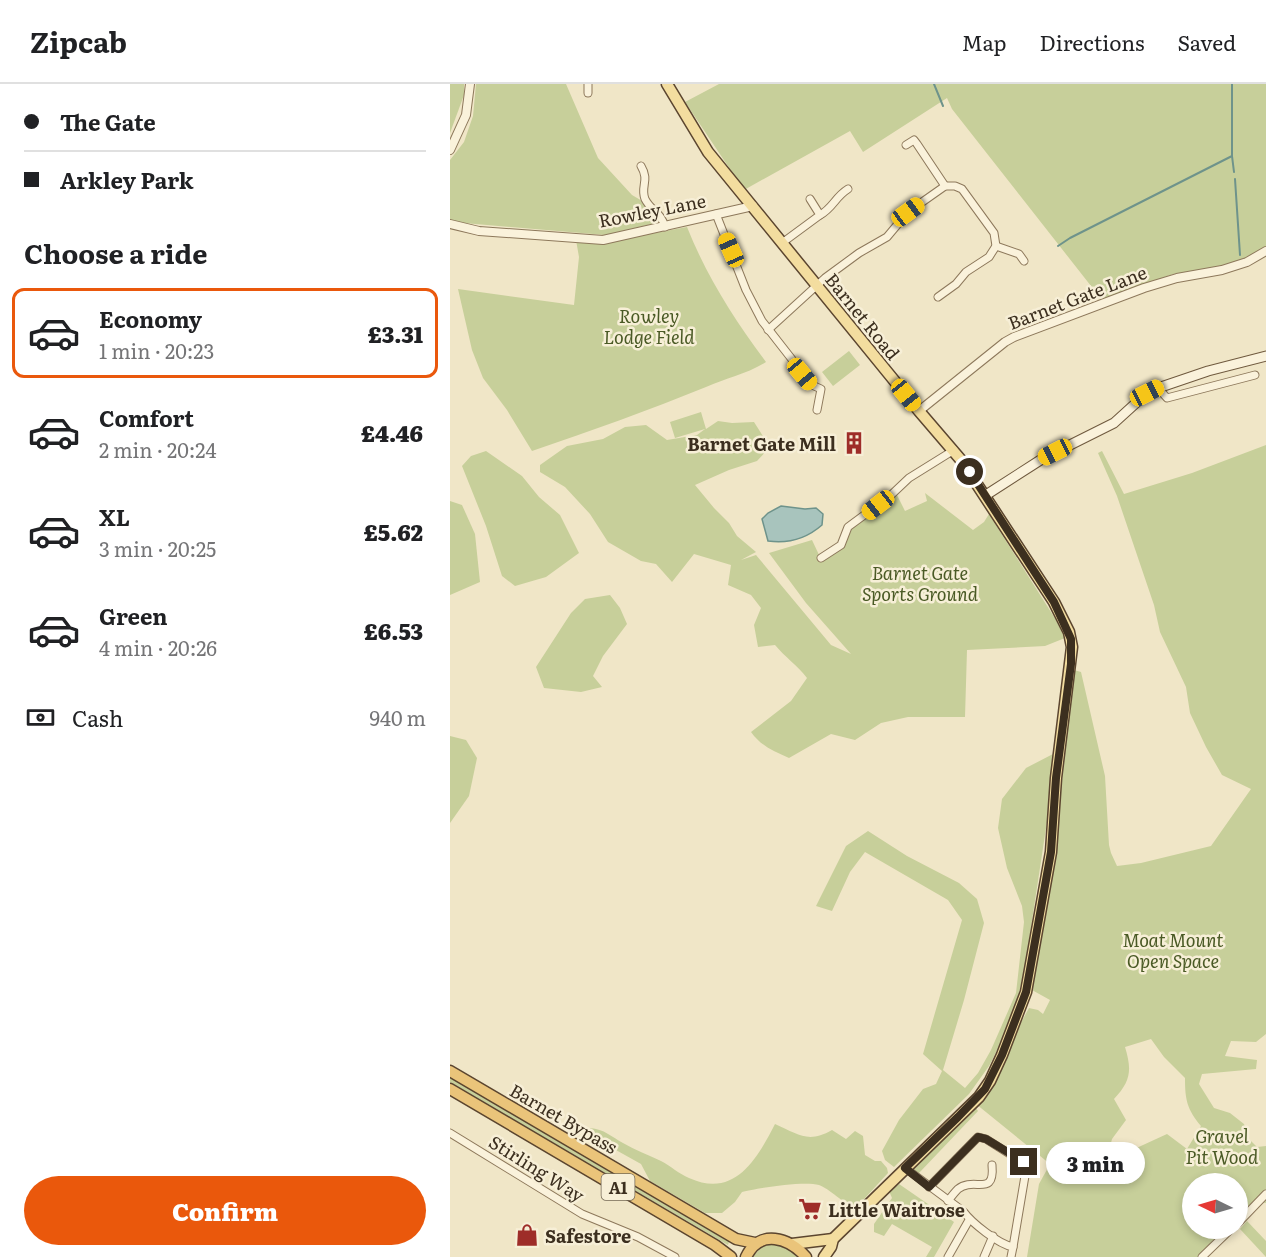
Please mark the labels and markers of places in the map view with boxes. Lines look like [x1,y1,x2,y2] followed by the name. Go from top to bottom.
[687,430,836,457] place label: Barnet Gate Mill
[841,430,867,456] building icon: Barnet Gate Mill
[797,1196,823,1222] supermarket icon: Little Waitrose
[828,1196,965,1223] place label: Little Waitrose
[514,1222,540,1248] shop icon: Safestore
[545,1222,631,1249] place label: Safestore

